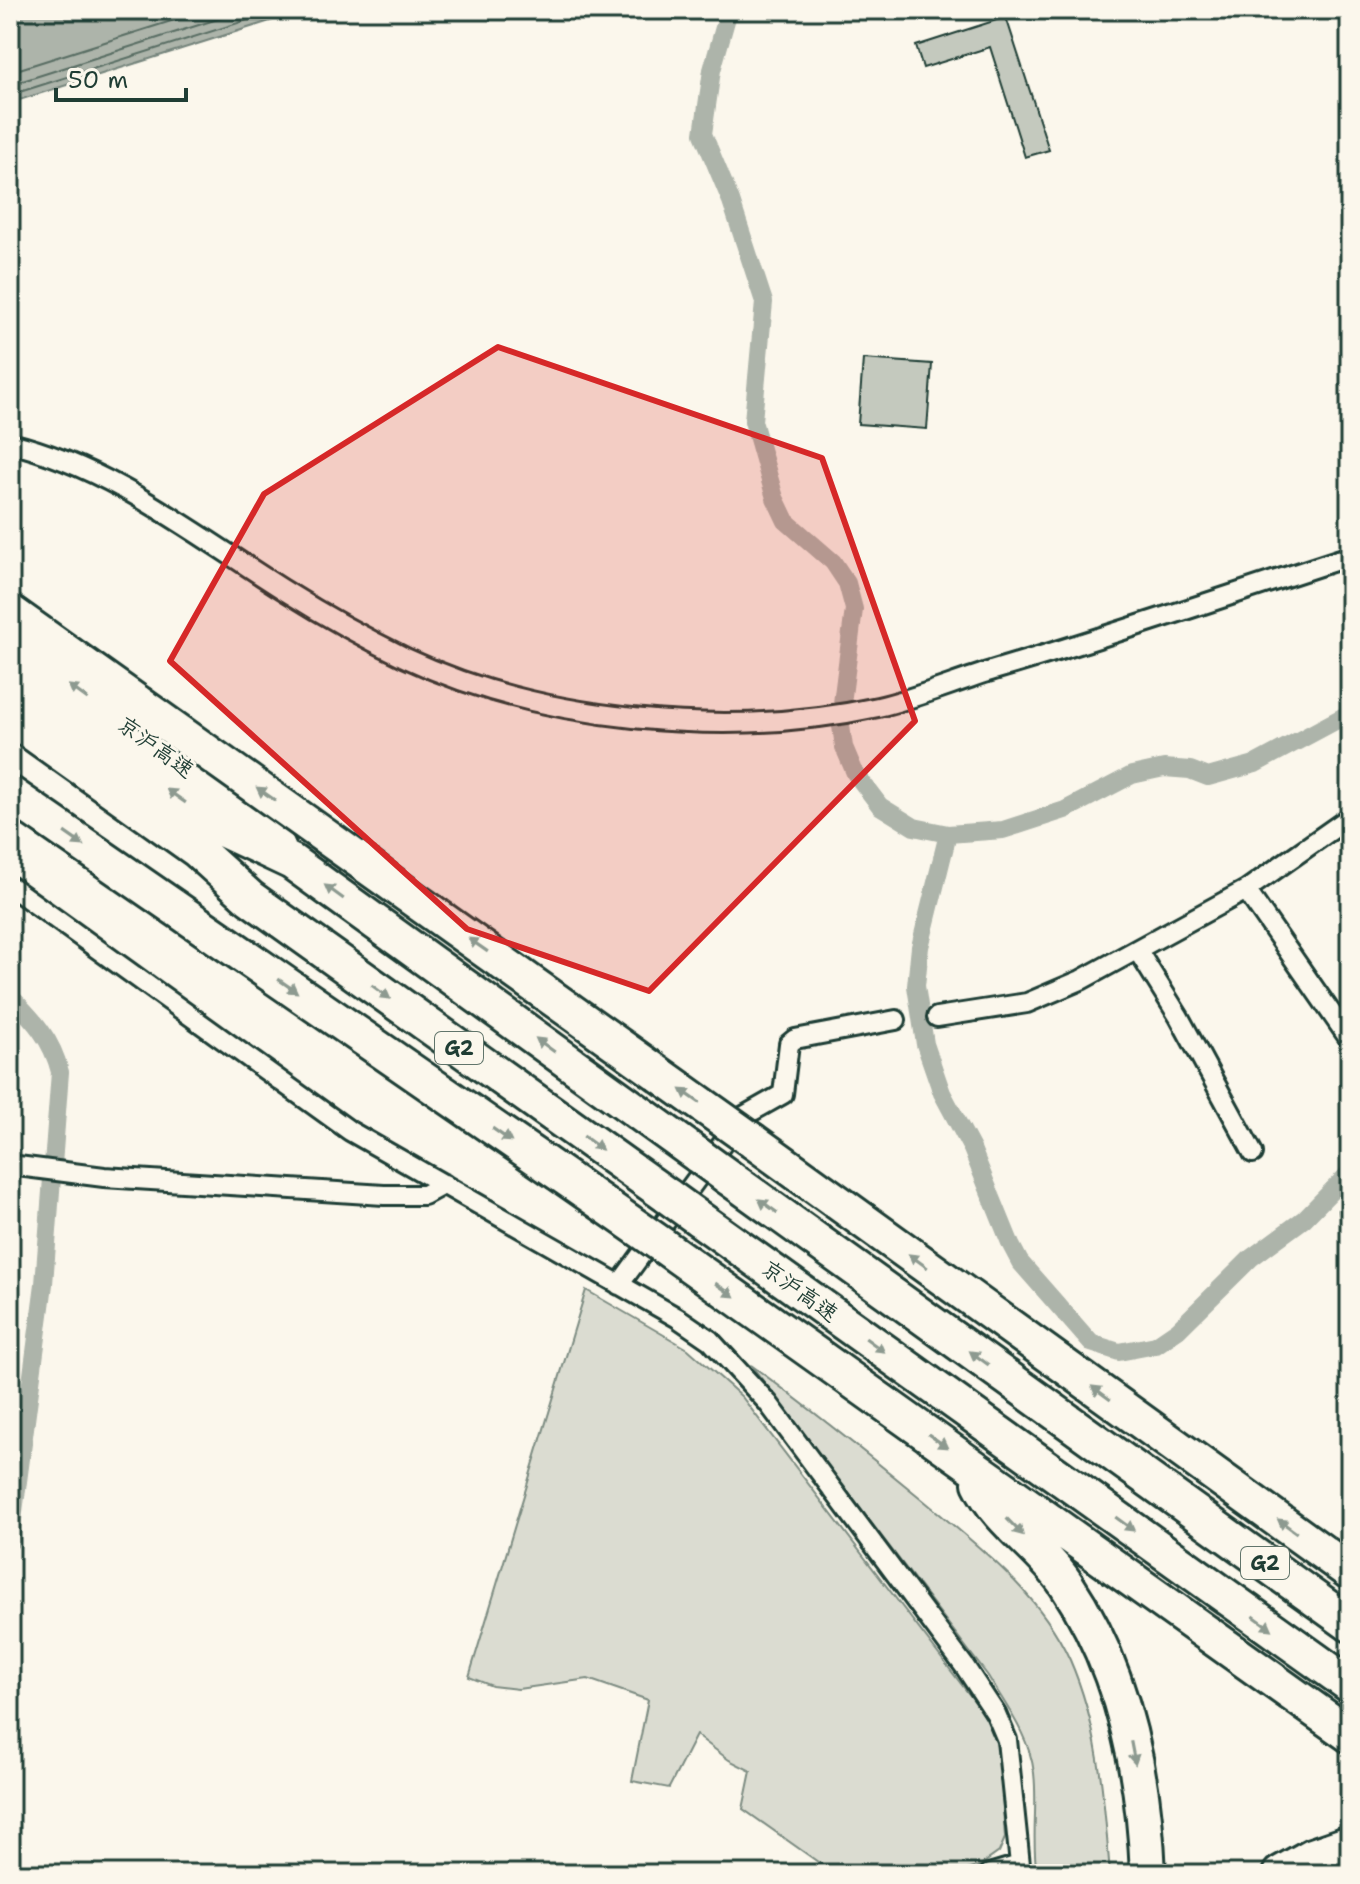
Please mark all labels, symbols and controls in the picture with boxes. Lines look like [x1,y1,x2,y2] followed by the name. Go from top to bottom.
[56,52,186,102] scale bar
[68,64,128,96] text: 50 m
[68,685,89,700] one-way arrow
[112,709,200,785] street label: 京沪高速
[255,786,277,802] one-way arrow
[165,789,186,804] one-way arrow
[64,831,85,846] one-way arrow
[323,885,344,901] one-way arrow
[467,938,488,953] one-way arrow
[277,978,299,993] one-way arrow
[371,984,392,999] one-way arrow
[435,1032,483,1064] road number: G2
[534,1037,555,1053] one-way arrow
[679,1089,700,1104] one-way arrow
[492,1127,513,1142] one-way arrow
[582,1135,604,1151] one-way arrow
[758,1199,779,1214] one-way arrow
[756,1253,844,1329] street label: 京沪高速
[908,1253,928,1269] one-way arrow
[715,1282,736,1297] one-way arrow
[865,1337,886,1352] one-way arrow
[969,1351,990,1366] one-way arrow
[1090,1386,1111,1401] one-way arrow
[927,1433,949,1449] one-way arrow
[1114,1516,1136,1532] one-way arrow
[1005,1517,1024,1536] one-way arrow
[1276,1519,1297,1534] one-way arrow
[1241,1547,1289,1579] road number: G2
[1252,1615,1274,1631] one-way arrow
[1128,1741,1140,1766] one-way arrow

